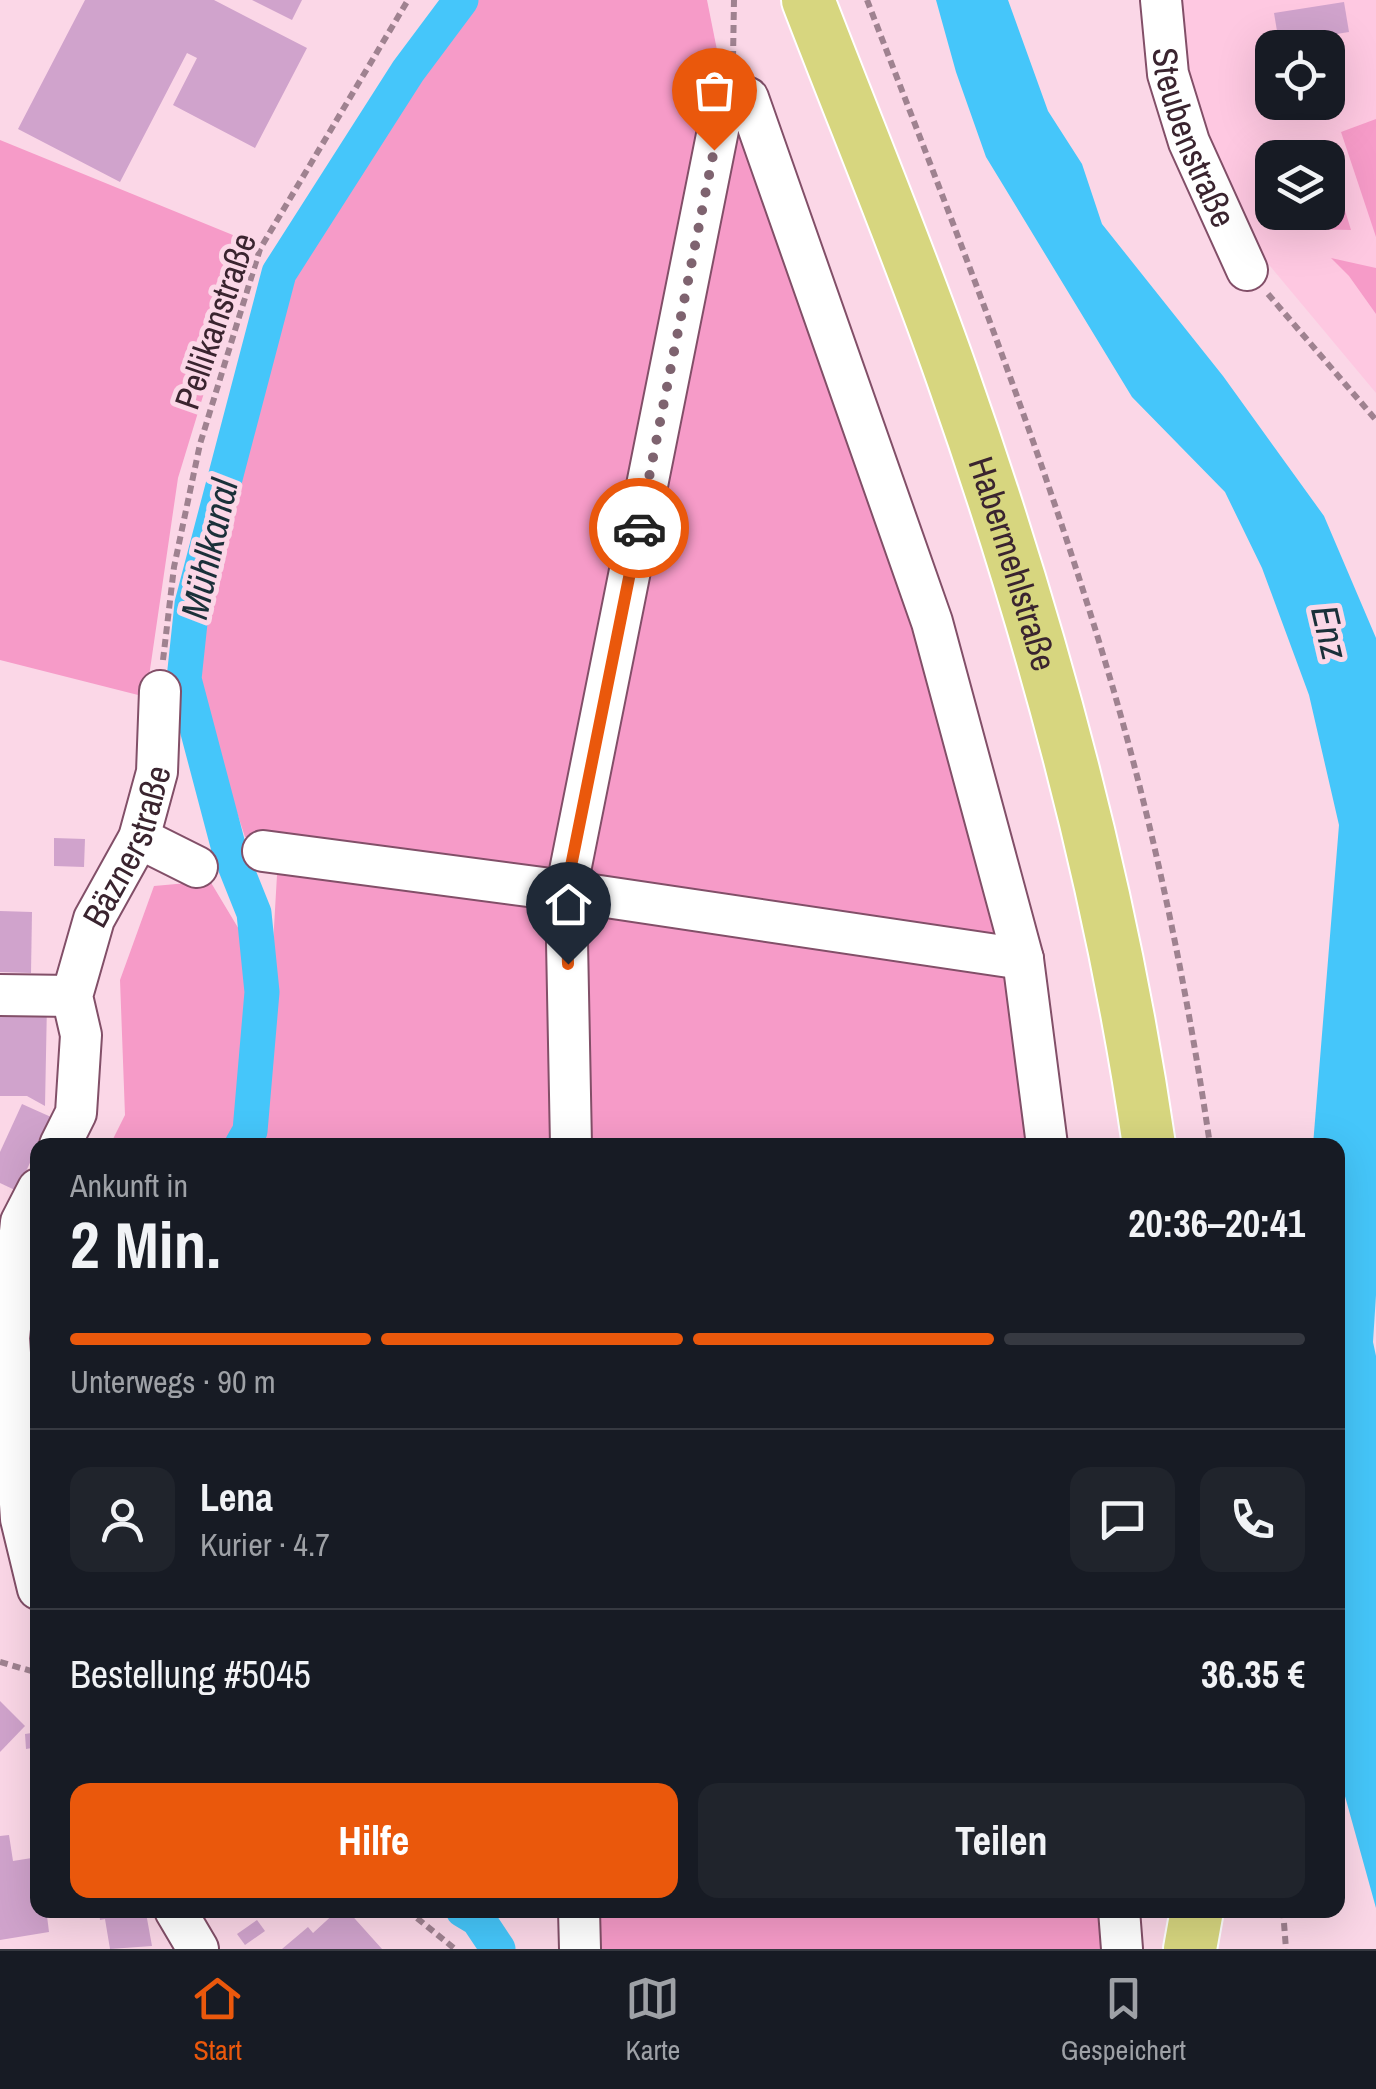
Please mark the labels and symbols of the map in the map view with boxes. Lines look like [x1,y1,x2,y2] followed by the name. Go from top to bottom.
[1142,45,1248,234] street label: Steubenstraße
[672,48,757,151] pin
[163,227,267,415] street label: Pellikanstraße
[958,450,1069,676] street label: Habermehlstraße
[168,473,250,624] water label: Mühlkanal
[589,478,689,578] courier
[1299,600,1361,664] water label: Enz
[71,760,181,935] street label: Bäznerstraße
[526,862,611,965] pin

